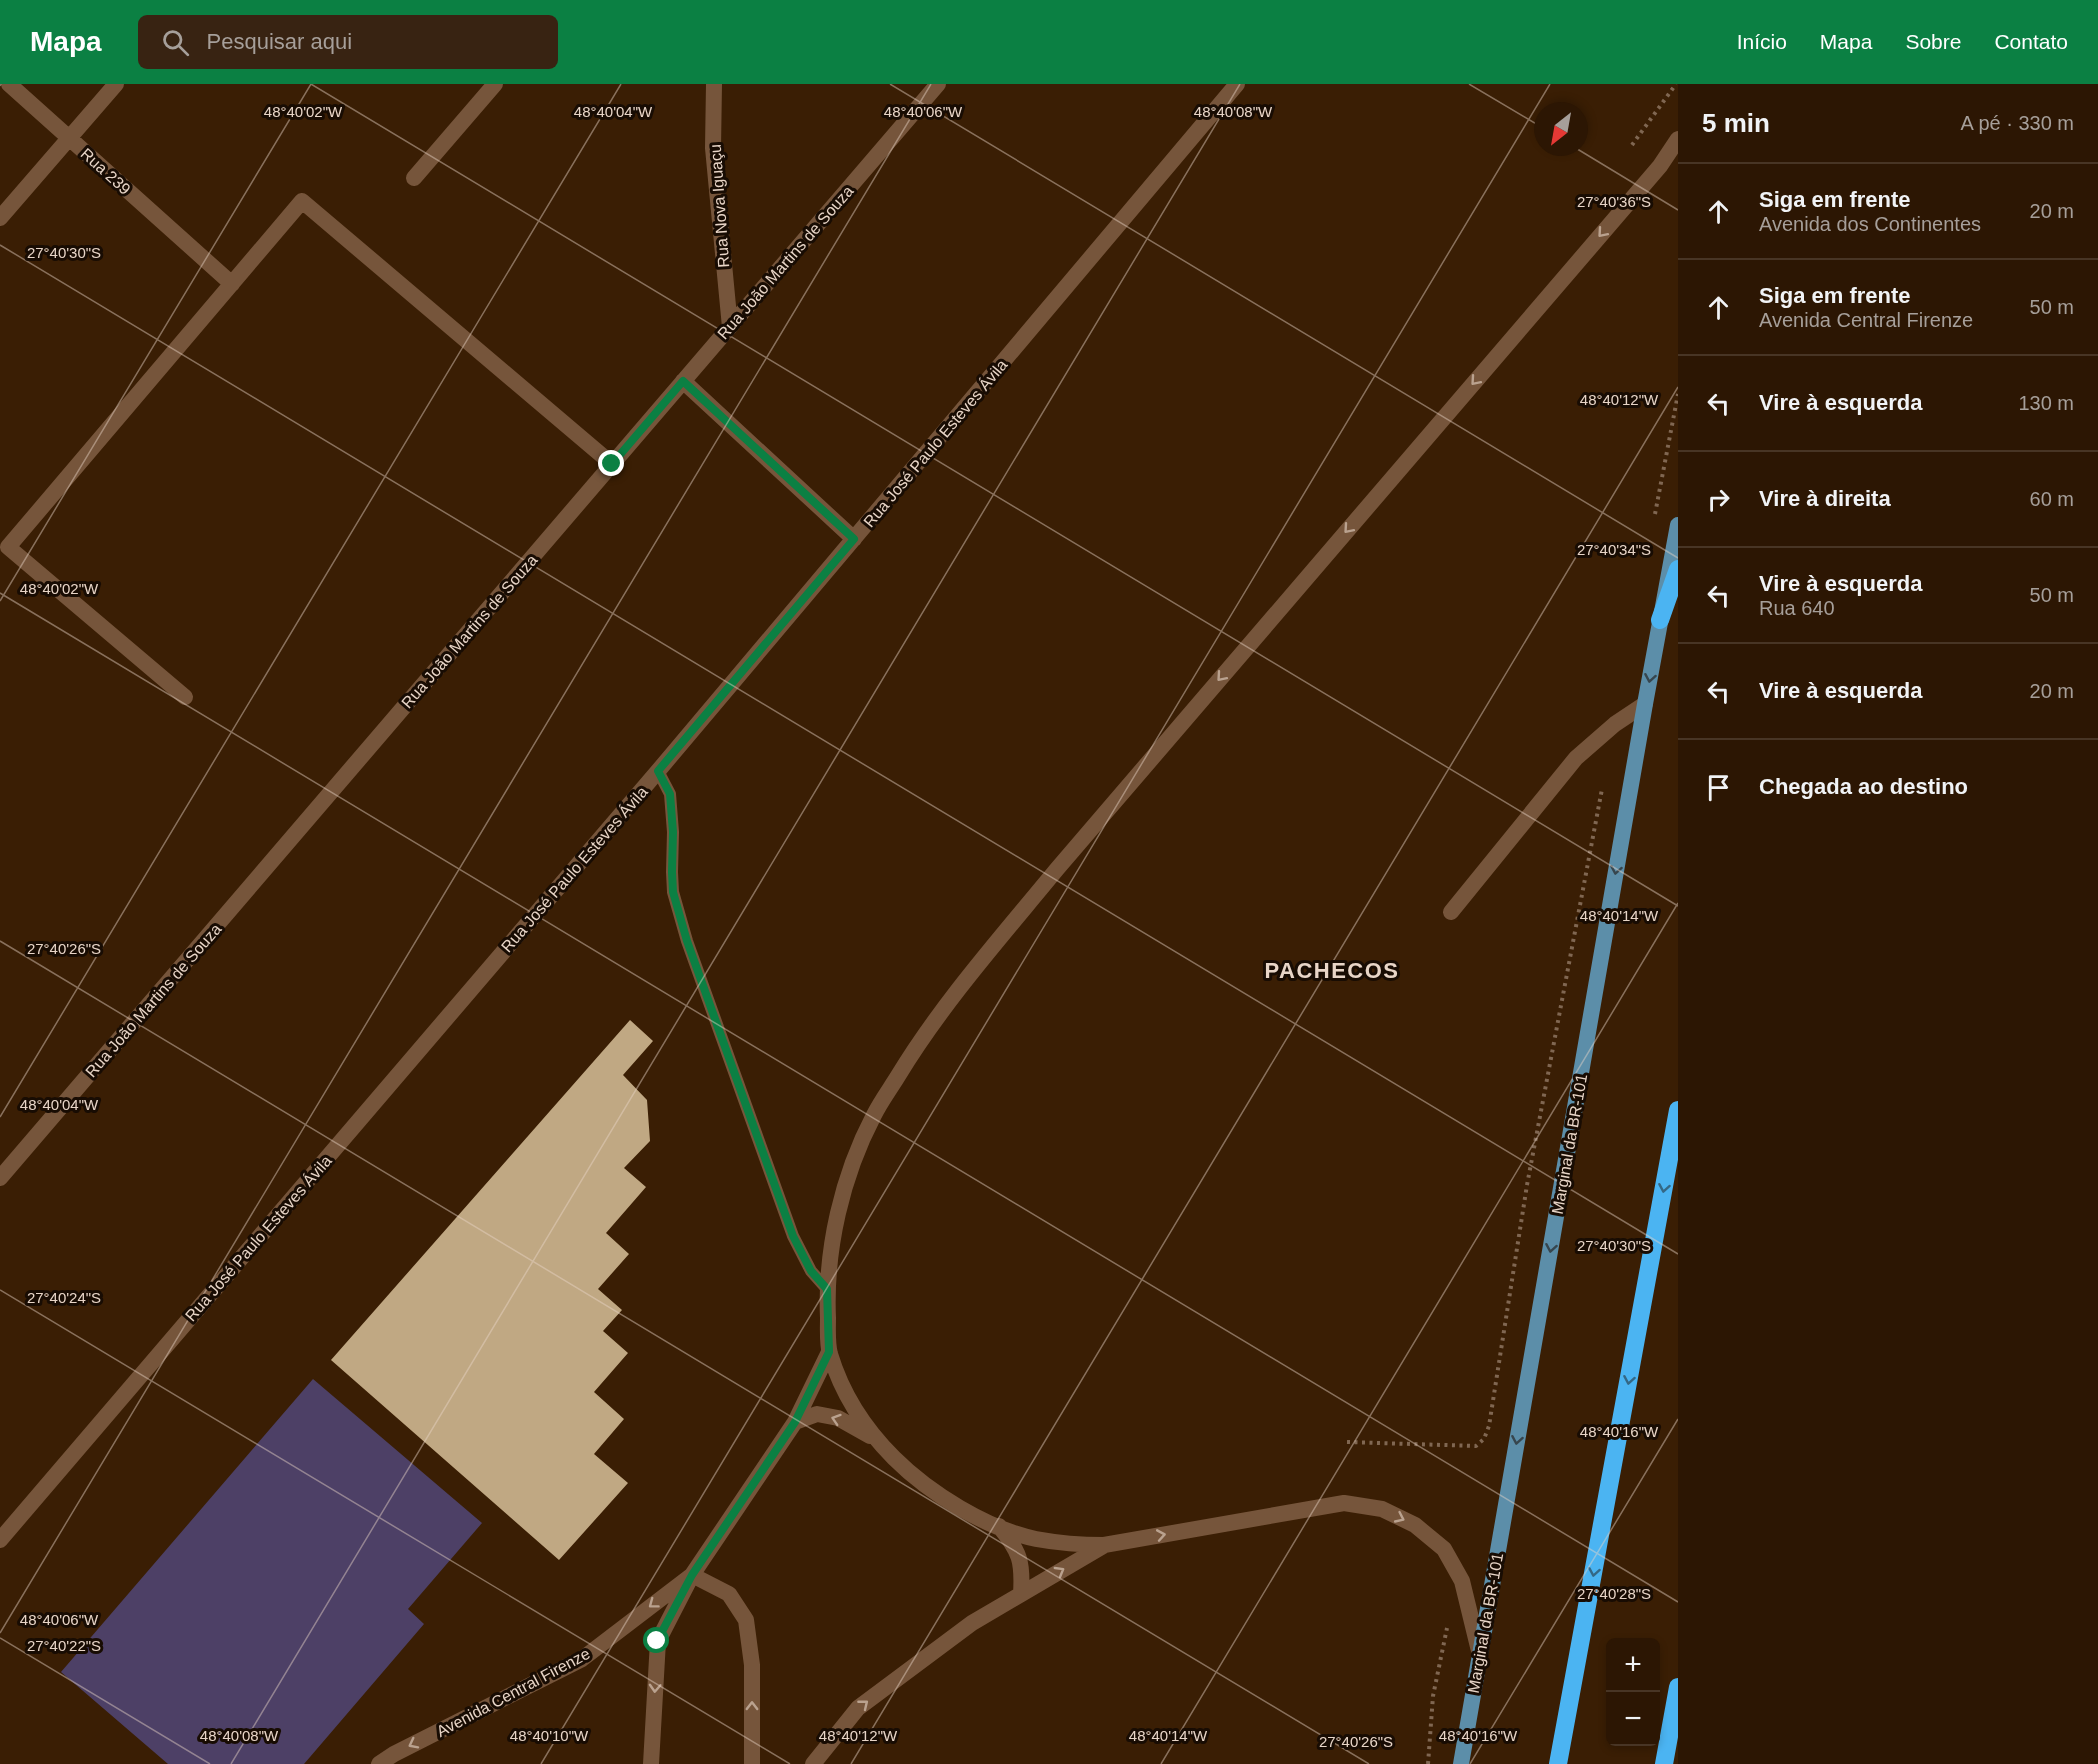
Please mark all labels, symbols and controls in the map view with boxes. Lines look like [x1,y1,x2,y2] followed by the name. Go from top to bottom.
[138,15,558,69] search box
[30,26,102,57] text: Mapa
[159,26,192,59] icon: search
[207,29,352,54] text: Pesquisar aqui
[1737,30,1787,53] text: Início
[1820,30,1872,53] text: Mapa
[1905,30,1961,53] text: Sobre
[1994,30,2068,53] text: Contato
[1534,102,1588,156] north arrow
[264,103,343,120] text: 48°40'02"W
[574,103,653,120] text: 48°40'04"W
[884,103,963,120] text: 48°40'06"W
[1194,103,1273,120] text: 48°40'08"W
[1702,108,1770,138] text: 5 min
[1961,112,2074,134] text: A pé · 330 m
[707,144,732,268] street label: Rua Nova Iguaçu
[77,145,134,198] street label: Rua 239
[714,182,857,342] street label: Rua João Martins de Souza
[1759,187,1911,212] text: Siga em frente
[1577,193,1651,210] text: 27°40'36"S
[1702,195,1735,228] icon: ahead
[2030,200,2074,222] text: 20 m
[1759,213,1981,235] text: Avenida dos Continentes
[1598,226,1609,237] one-way arrow
[27,244,101,261] text: 27°40'30"S
[1759,283,1911,308] text: Siga em frente
[1702,291,1735,324] icon: ahead
[2030,296,2074,318] text: 50 m
[1759,309,1973,331] text: Avenida Central Firenze
[860,355,1011,531] street label: Rua José Paulo Esteves Ávila
[1471,374,1482,385] one-way arrow
[1702,387,1735,420] icon: left
[1759,390,1922,415] text: Vire à esquerda
[1580,391,1659,408] text: 48°40'12"W
[2018,392,2074,414] text: 130 m
[598,450,624,476] route end
[1702,483,1735,516] icon: right
[1759,486,1891,511] text: Vire à direita
[2030,488,2074,510] text: 60 m
[1344,522,1355,533] one-way arrow
[1577,541,1651,558] text: 27°40'34"S
[398,551,541,711] street label: Rua João Martins de Souza
[1759,571,1922,596] text: Vire à esquerda
[1702,579,1735,612] icon: left
[20,580,99,597] text: 48°40'02"W
[2030,584,2074,606] text: 50 m
[1759,597,1835,619] text: Rua 640
[1217,670,1228,681] one-way arrow
[1644,672,1657,682] one-way arrow
[1702,675,1735,708] icon: left
[1759,678,1922,703] text: Vire à esquerda
[2030,680,2074,702] text: 20 m
[1702,771,1735,804] icon: arrive
[1759,774,1968,799] text: Chegada ao destino
[497,782,651,955] street label: Rua José Paulo Esteves Ávila
[1610,865,1623,875] one-way arrow
[1580,907,1659,924] text: 48°40'14"W
[82,920,225,1080] street label: Rua João Martins de Souza
[27,940,101,957] text: 27°40'26"S
[1264,958,1400,983] district label: PACHECOS
[1549,1072,1590,1216] street label: Marginal da BR-101
[20,1096,99,1113] text: 48°40'04"W
[181,1151,335,1324] street label: Rua José Paulo Esteves Ávila
[1658,1183,1671,1193] one-way arrow
[1577,1237,1651,1254] text: 27°40'30"S
[1545,1244,1557,1253] one-way arrow
[27,1289,101,1306] text: 27°40'24"S
[1623,1375,1636,1385] one-way arrow
[831,1414,842,1426] one-way arrow
[1580,1423,1659,1440] text: 48°40'16"W
[1511,1435,1524,1445] one-way arrow
[1393,1510,1404,1522] one-way arrow
[1156,1529,1166,1542] one-way arrow
[1465,1551,1506,1695] street label: Marginal da BR-101
[1054,1566,1064,1578] one-way arrow
[1588,1567,1600,1576] one-way arrow
[1577,1585,1651,1602] text: 27°40'28"S
[649,1597,660,1608] one-way arrow
[20,1611,99,1628] text: 48°40'06"W
[643,1627,669,1653] route start
[27,1637,101,1654] text: 27°40'22"S
[1606,1638,1660,1746] map controls
[1606,1638,1660,1692] button: +
[434,1645,593,1740] street label: Avenida Central Firenze
[649,1683,662,1692] one-way arrow
[1606,1692,1660,1746] button: −
[857,1700,868,1711] one-way arrow
[746,1701,758,1710] one-way arrow
[200,1727,279,1744] text: 48°40'08"W
[510,1727,589,1744] text: 48°40'10"W
[819,1727,898,1744] text: 48°40'12"W
[1129,1727,1208,1744] text: 48°40'14"W
[1439,1727,1518,1744] text: 48°40'16"W
[1319,1733,1393,1750] text: 27°40'26"S
[409,1736,420,1748] one-way arrow

